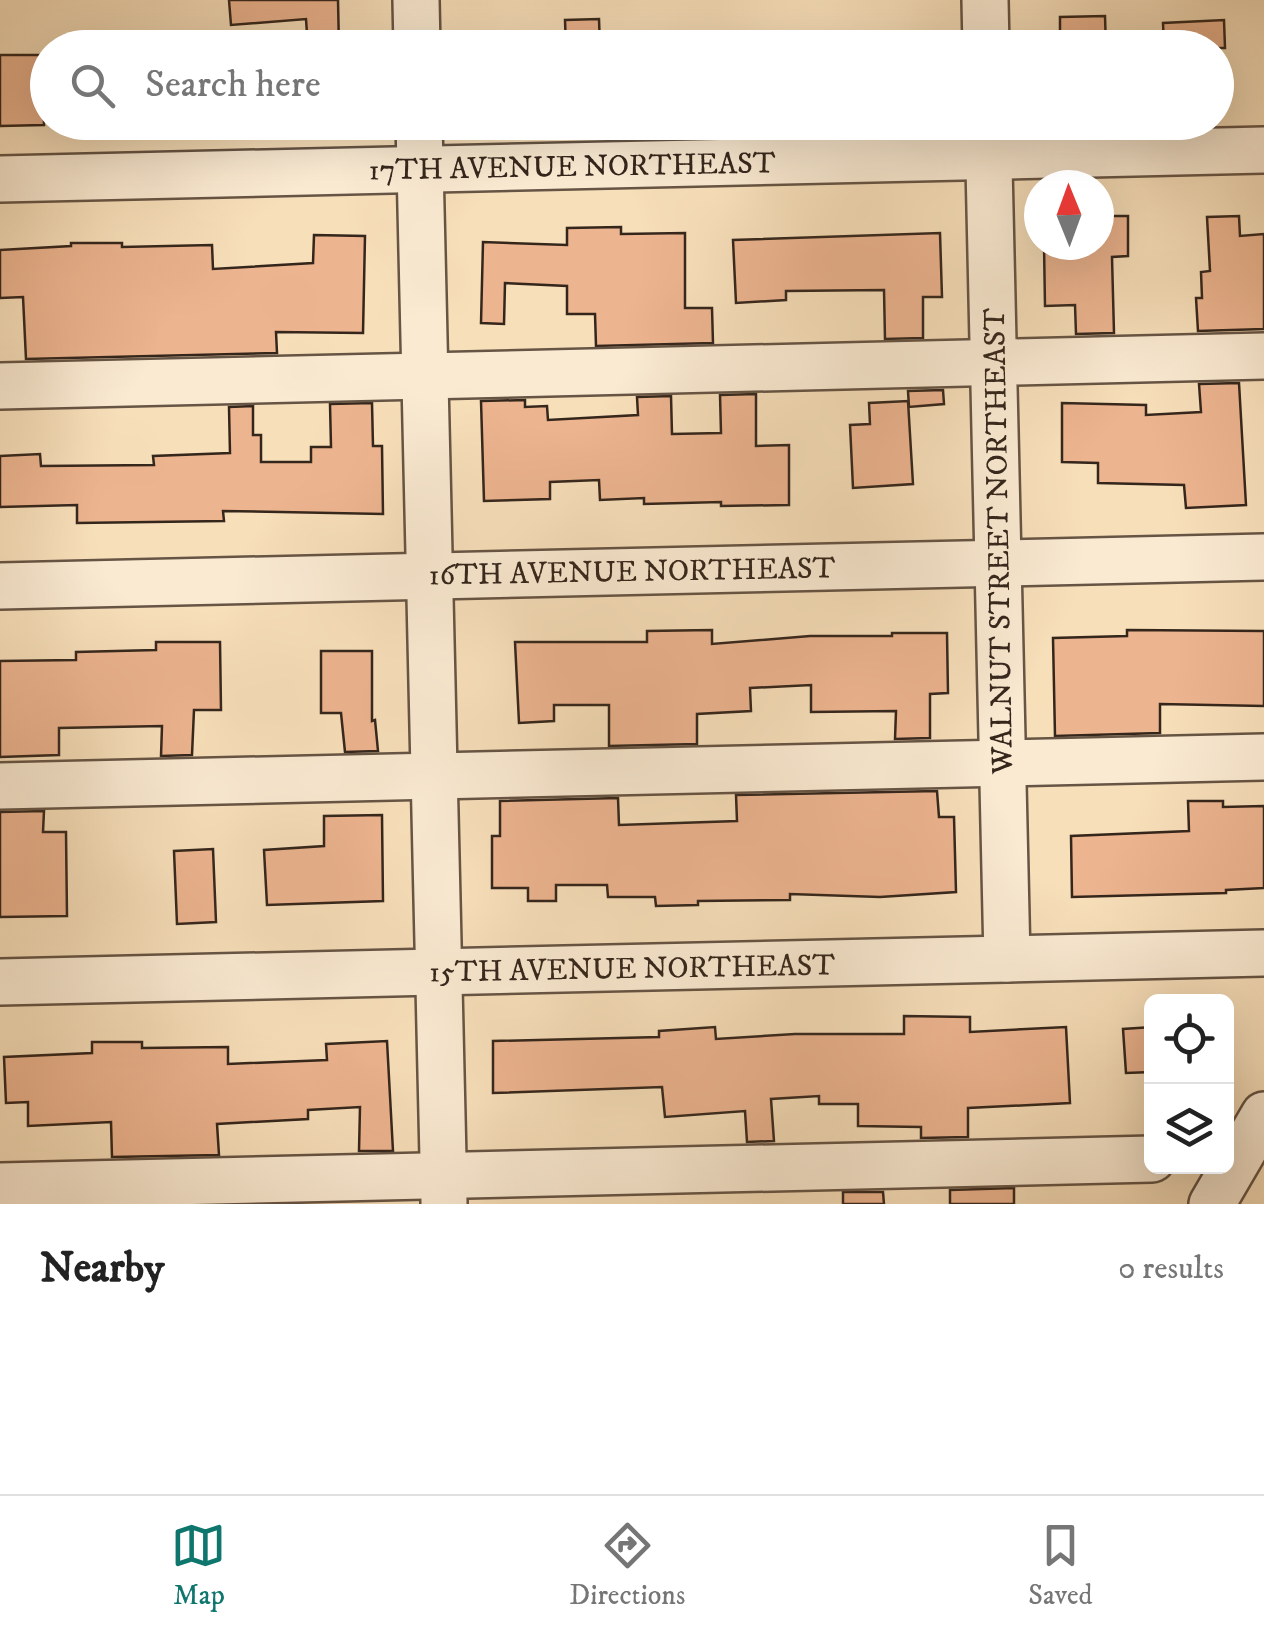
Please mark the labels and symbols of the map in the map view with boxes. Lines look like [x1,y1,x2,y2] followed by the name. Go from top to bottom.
[368,145,776,190] street label: 17TH AVENUE NORTHEAST
[1024,170,1114,260] north arrow
[977,307,1022,775] street label: WALNUT STREET NORTHEAST
[428,550,836,595] street label: 16TH AVENUE NORTHEAST
[429,947,836,992] street label: 15TH AVENUE NORTHEAST

